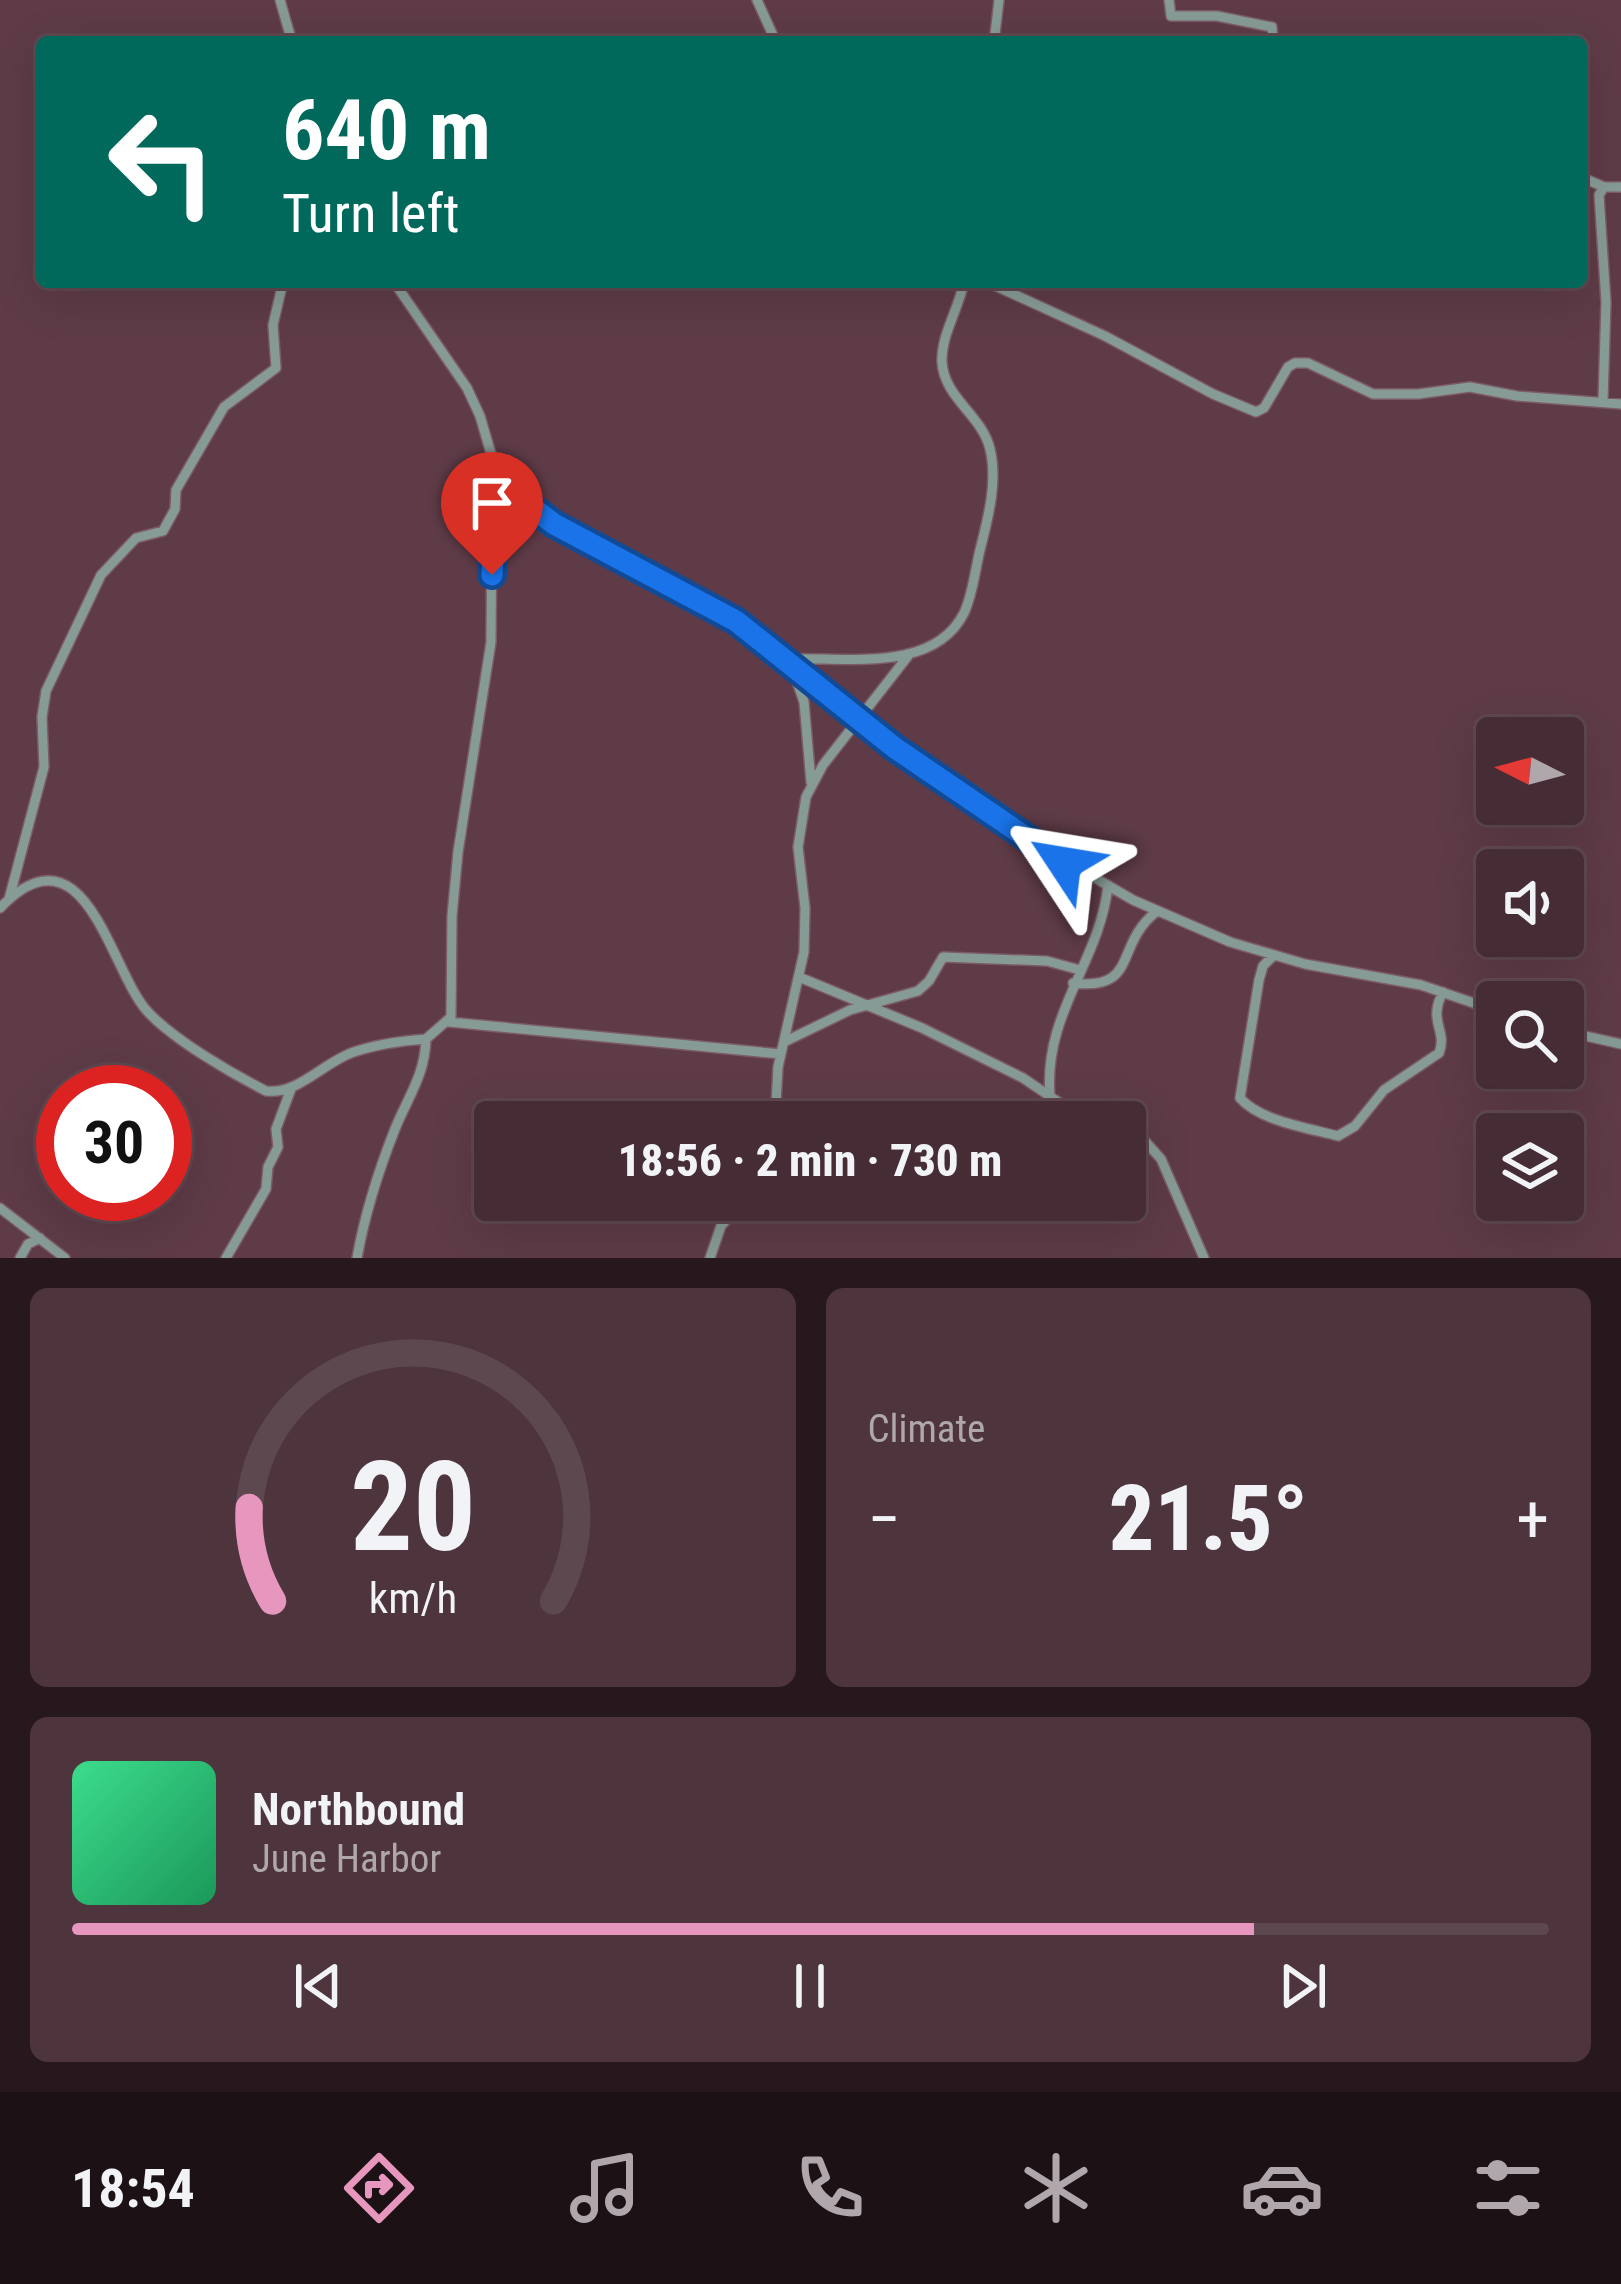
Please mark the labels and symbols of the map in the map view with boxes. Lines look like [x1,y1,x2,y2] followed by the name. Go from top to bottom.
[441,452,543,575] pin
[1476,717,1584,825] north arrow
[1001,800,1127,926] position arrow
[36,1065,192,1221] speed limit sign: 30

